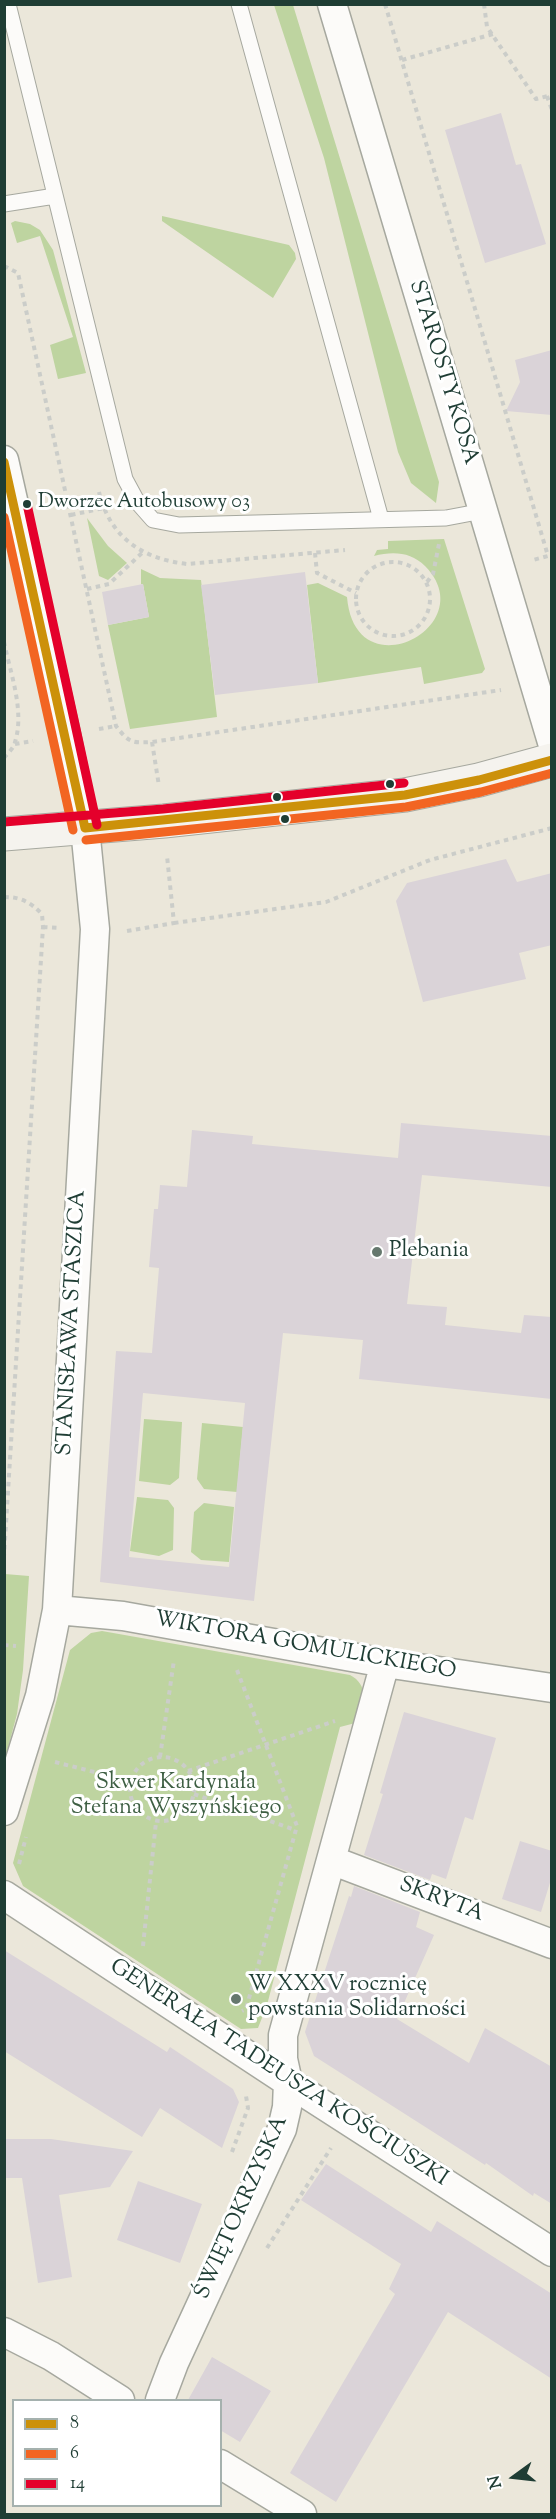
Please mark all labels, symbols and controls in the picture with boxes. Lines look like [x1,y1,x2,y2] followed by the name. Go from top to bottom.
[401,278,483,468] street label: STAROSTY KOSA
[38,492,250,516] place label: Dworzec Autobusowy 03
[21,498,33,510] marker: Dworzec Autobusowy 03
[384,778,396,790] unlabelled marker
[271,791,283,803] unlabelled marker
[279,813,291,825] unlabelled marker
[53,1190,93,1456] street label: STANISŁAWA STASZICA
[389,1239,469,1265] place label: Plebania
[370,1245,384,1259] marker: Plebania
[152,1607,458,1687] street label: WIKTORA GOMULICKIEGO
[70,1771,282,1822] park label: Skwer Kardynała Stefana Wyszyńskiego
[395,1873,487,1929] street label: SKRYTA
[104,1955,452,2193] street label: GENERAŁA TADEUSZA KOŚCIUSZKI
[248,1973,466,2024] place label: W XXXV rocznicę powstania Solidarności
[229,1992,243,2006] marker: W XXXV rocznicę powstania Solidarności
[191,2112,295,2304] street label: ŚWIĘTOKRZYSKA
[12,2399,222,2507] legend
[70,2411,79,2437] text: 8
[70,2441,79,2467] text: 6
[484,2447,544,2507] north arrow
[70,2471,85,2497] text: 14
[483,2473,509,2491] text: N

